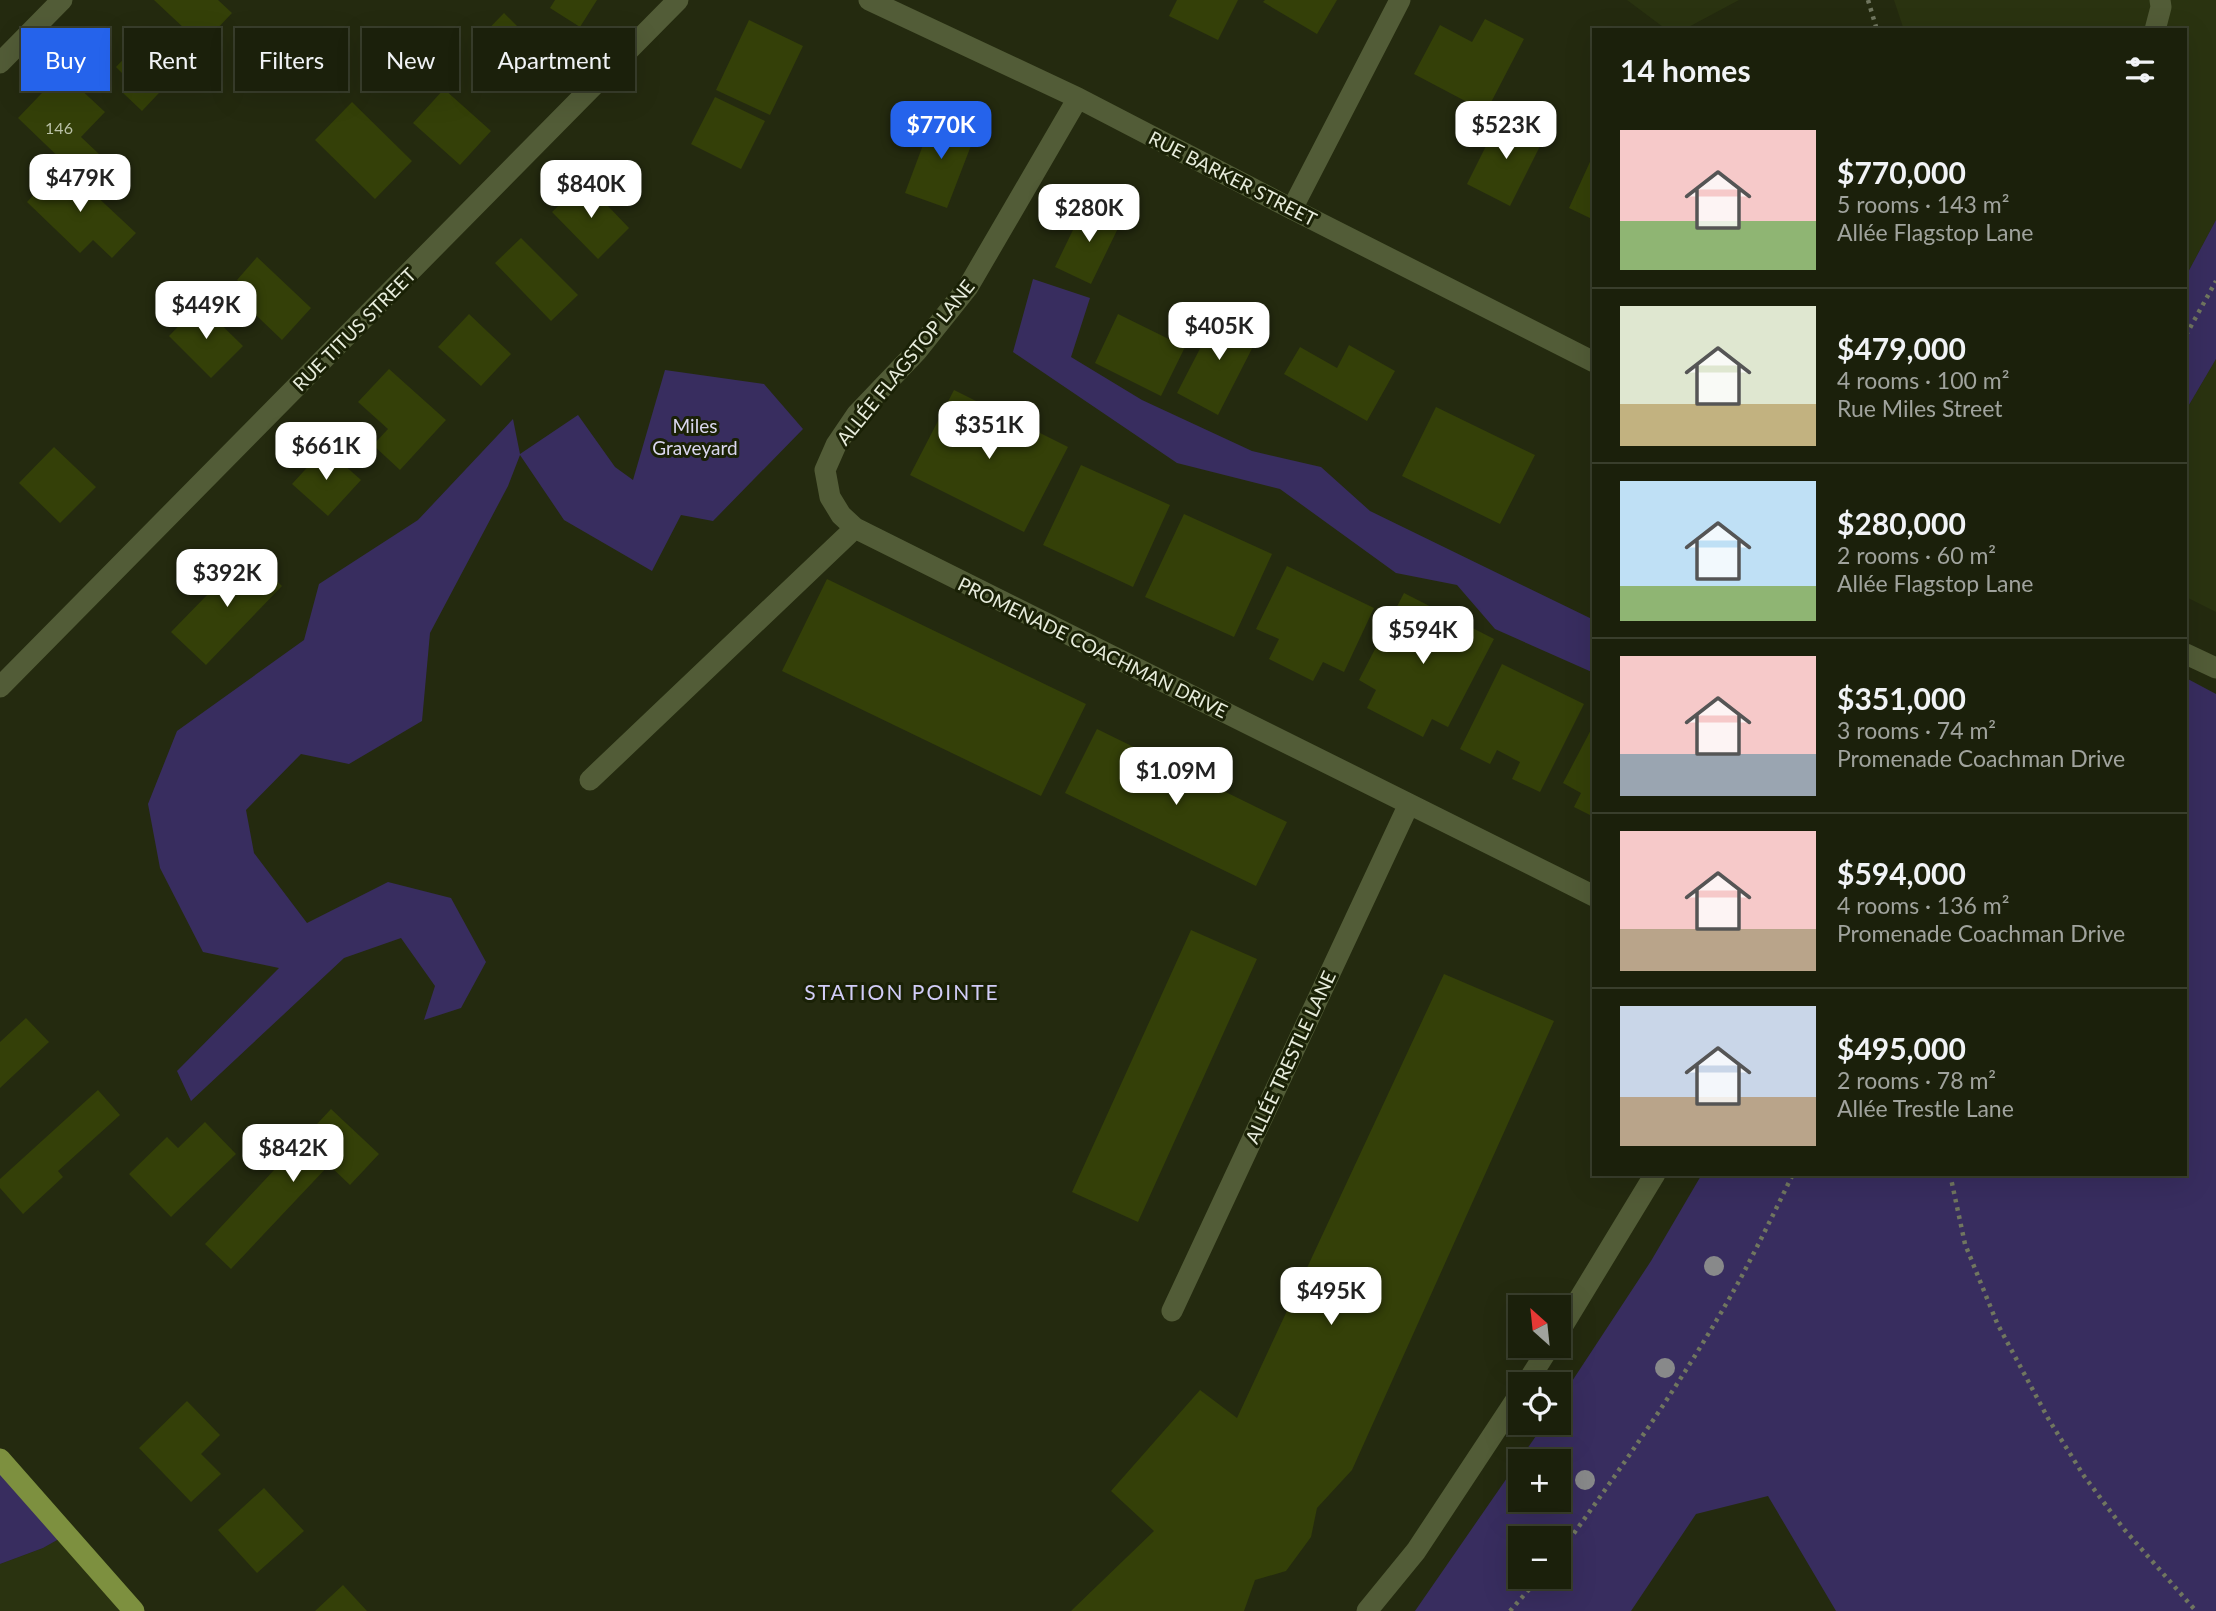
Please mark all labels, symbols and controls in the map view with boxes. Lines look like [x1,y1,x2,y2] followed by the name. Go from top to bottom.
[21,28,110,91] chip: Buy
[124,28,221,91] chip: Rent
[235,28,348,91] chip: Filters
[362,28,459,91] chip: New
[473,28,635,91] chip: Apartment
[2121,51,2159,89] icon: filters
[1620,52,1751,88] text: 14 homes
[892,102,990,161] pin: $770K
[1457,102,1555,161] pin: $523K
[906,110,976,138] text: $770K
[1471,110,1541,138] text: $523K
[45,118,73,137] house number: 146
[1145,126,1321,230] street label: RUE BARKER STREET
[31,154,129,214] pin: $479K
[1837,154,1966,190] text: $770,000
[1676,158,1760,242] icon: home
[542,160,640,220] pin: $840K
[45,163,115,191] text: $479K
[556,169,626,197] text: $840K
[1040,184,1138,244] pin: $280K
[1837,190,2009,218] text: 5 rooms · 143 m²
[1054,193,1124,221] text: $280K
[1837,218,2033,246] text: Allée Flagstop Lane
[288,263,420,395] street label: RUE TITUS STREET
[831,275,979,449] street label: ALLÉE FLAGSTOP LANE
[157,282,255,341] pin: $449K
[171,290,241,318] text: $449K
[1170,302,1268,362] pin: $405K
[1184,311,1254,339] text: $405K
[1837,330,1966,366] text: $479,000
[1676,334,1760,418] icon: home
[1837,366,2009,394] text: 4 rooms · 100 m²
[1837,394,2002,422] text: Rue Miles Street
[940,402,1038,461] pin: $351K
[954,410,1024,438] text: $351K
[652,414,738,459] park label: Miles Graveyard
[277,422,375,482] pin: $661K
[291,431,361,459] text: $661K
[1837,505,1966,541] text: $280,000
[1676,509,1760,593] icon: home
[1837,541,1996,569] text: 2 rooms · 60 m²
[178,550,276,609] pin: $392K
[192,558,262,586] text: $392K
[1837,569,2033,597] text: Allée Flagstop Lane
[954,572,1232,722] street label: PROMENADE COACHMAN DRIVE
[1374,606,1472,666] pin: $594K
[1388,615,1458,643] text: $594K
[1837,680,1966,716] text: $351,000
[1676,684,1760,768] icon: home
[1837,716,1996,744] text: 3 rooms · 74 m²
[1837,744,2125,772] text: Promenade Coachman Drive
[1119,748,1233,807] pin: $1.09M
[1136,756,1216,784] text: $1.09M
[1837,855,1966,891] text: $594,000
[1676,859,1760,943] icon: home
[1837,891,2009,919] text: 4 rooms · 136 m²
[1837,919,2125,947] text: Promenade Coachman Drive
[1240,967,1340,1147] street label: ALLÉE TRESTLE LANE
[804,979,1000,1004] district label: STATION POINTE
[1837,1030,1966,1066] text: $495,000
[1676,1034,1760,1118] icon: home
[1837,1066,1996,1094] text: 2 rooms · 78 m²
[1837,1094,2014,1122] text: Allée Trestle Lane
[244,1124,342,1184] pin: $842K
[258,1133,328,1161] text: $842K
[1282,1268,1380,1327] pin: $495K
[1296,1276,1366,1304] text: $495K
[1508,1295,1572,1358] north arrow
[1508,1295,1571,1589] map controls
[1508,1372,1571,1435] button: locate
[1508,1449,1571,1512] button: +
[1508,1526,1571,1589] button: −

